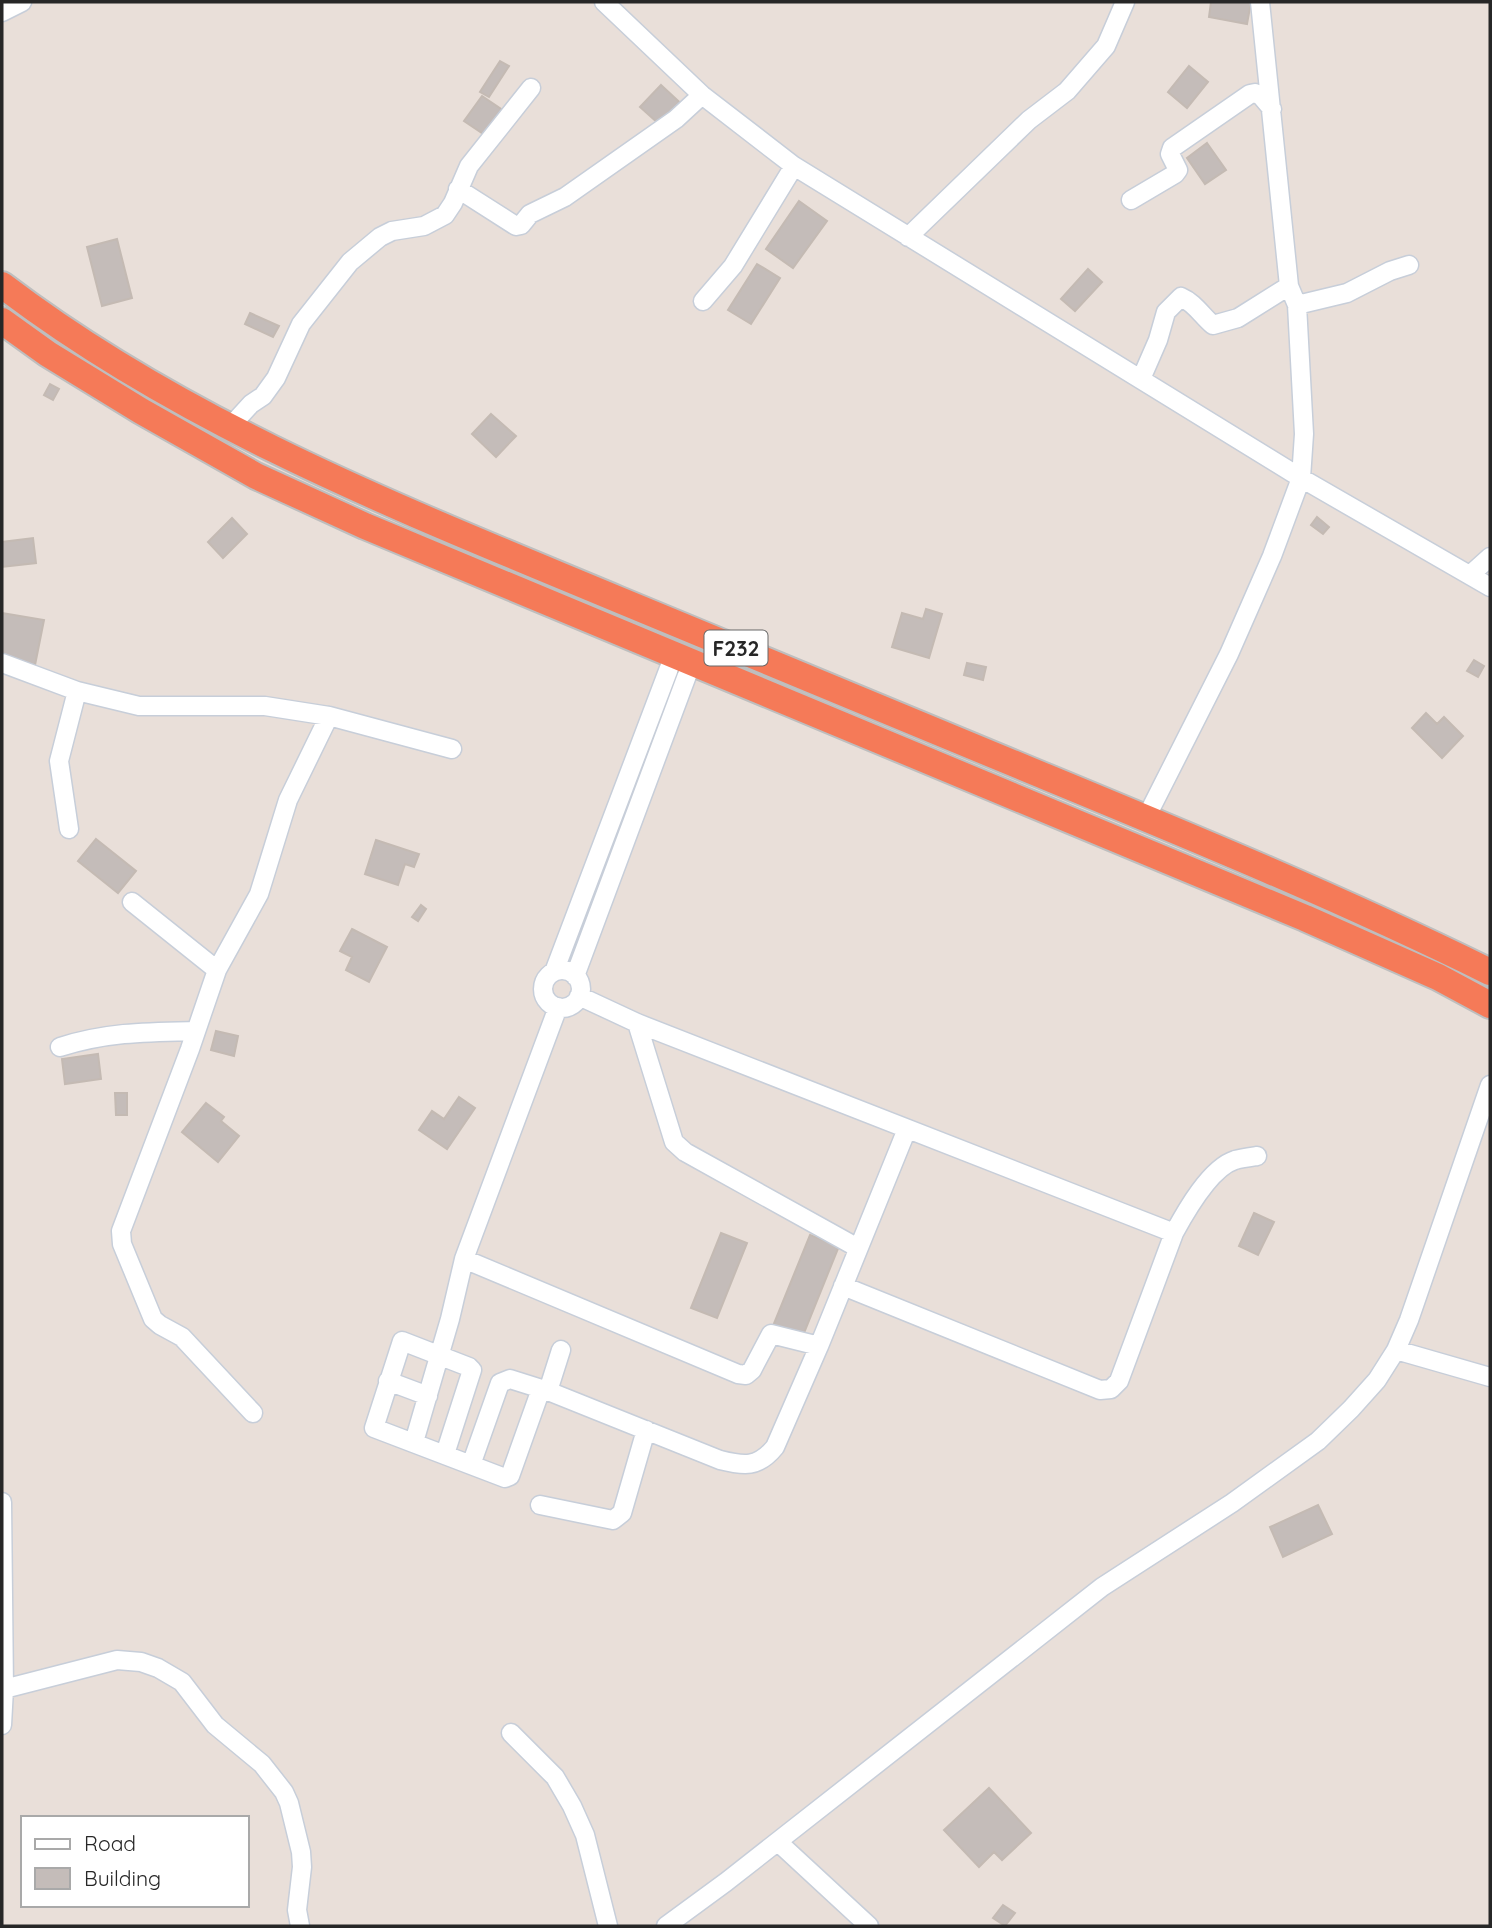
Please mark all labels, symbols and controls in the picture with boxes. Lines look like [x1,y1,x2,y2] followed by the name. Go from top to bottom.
[704,630,768,666] road number: F232
[21,1816,248,1907] legend
[84,1830,136,1856] text: Road
[84,1865,161,1891] text: Building

